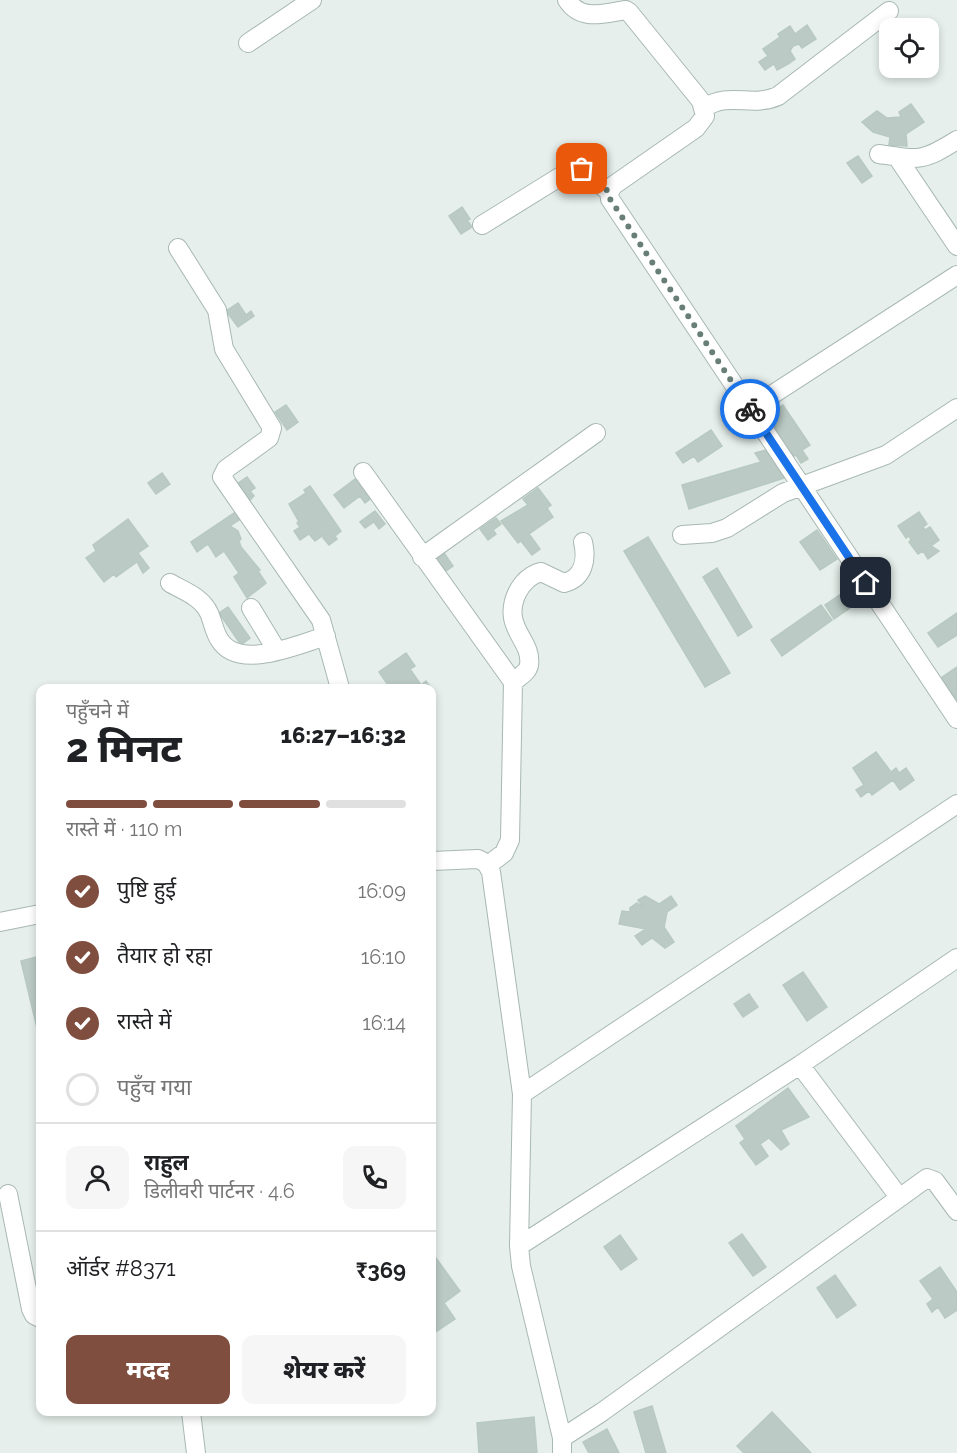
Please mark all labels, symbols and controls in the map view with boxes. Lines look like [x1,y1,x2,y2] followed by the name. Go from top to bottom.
[879,18,939,78] map controls
[879,18,939,78] button: locate
[556,143,607,194] pin
[565,152,598,185] icon: bag
[720,379,780,439] courier
[734,393,767,426] icon: bike
[840,557,891,608] pin
[849,566,882,599] icon: home
[66,699,129,723] text: पहुँचने में
[281,722,406,748] text: 16:27–16:32
[66,725,182,771] text: 2 मिनट
[66,817,182,841] text: रास्ते में · 110 m
[66,875,99,908] icon: check
[117,876,176,902] text: पुष्टि हुई
[358,879,406,903] text: 16:09
[66,941,99,974] icon: check
[117,942,212,968] text: तैयार हो रहा
[361,945,406,969] text: 16:10
[66,1007,99,1040] icon: check
[117,1008,172,1034] text: रास्ते में
[362,1011,406,1035] text: 16:14
[117,1074,192,1100] text: पहुँच गया
[66,1146,129,1209] button: person
[343,1146,406,1209] button: phone
[144,1149,189,1175] text: राहुल
[144,1179,295,1203] text: डिलीवरी पार्टनर · 4.6
[66,1255,176,1281] text: ऑर्डर #8371
[356,1257,406,1283] text: ₹369
[66,1335,230,1404] button: मदद
[242,1335,406,1404] button: शेयर करें

